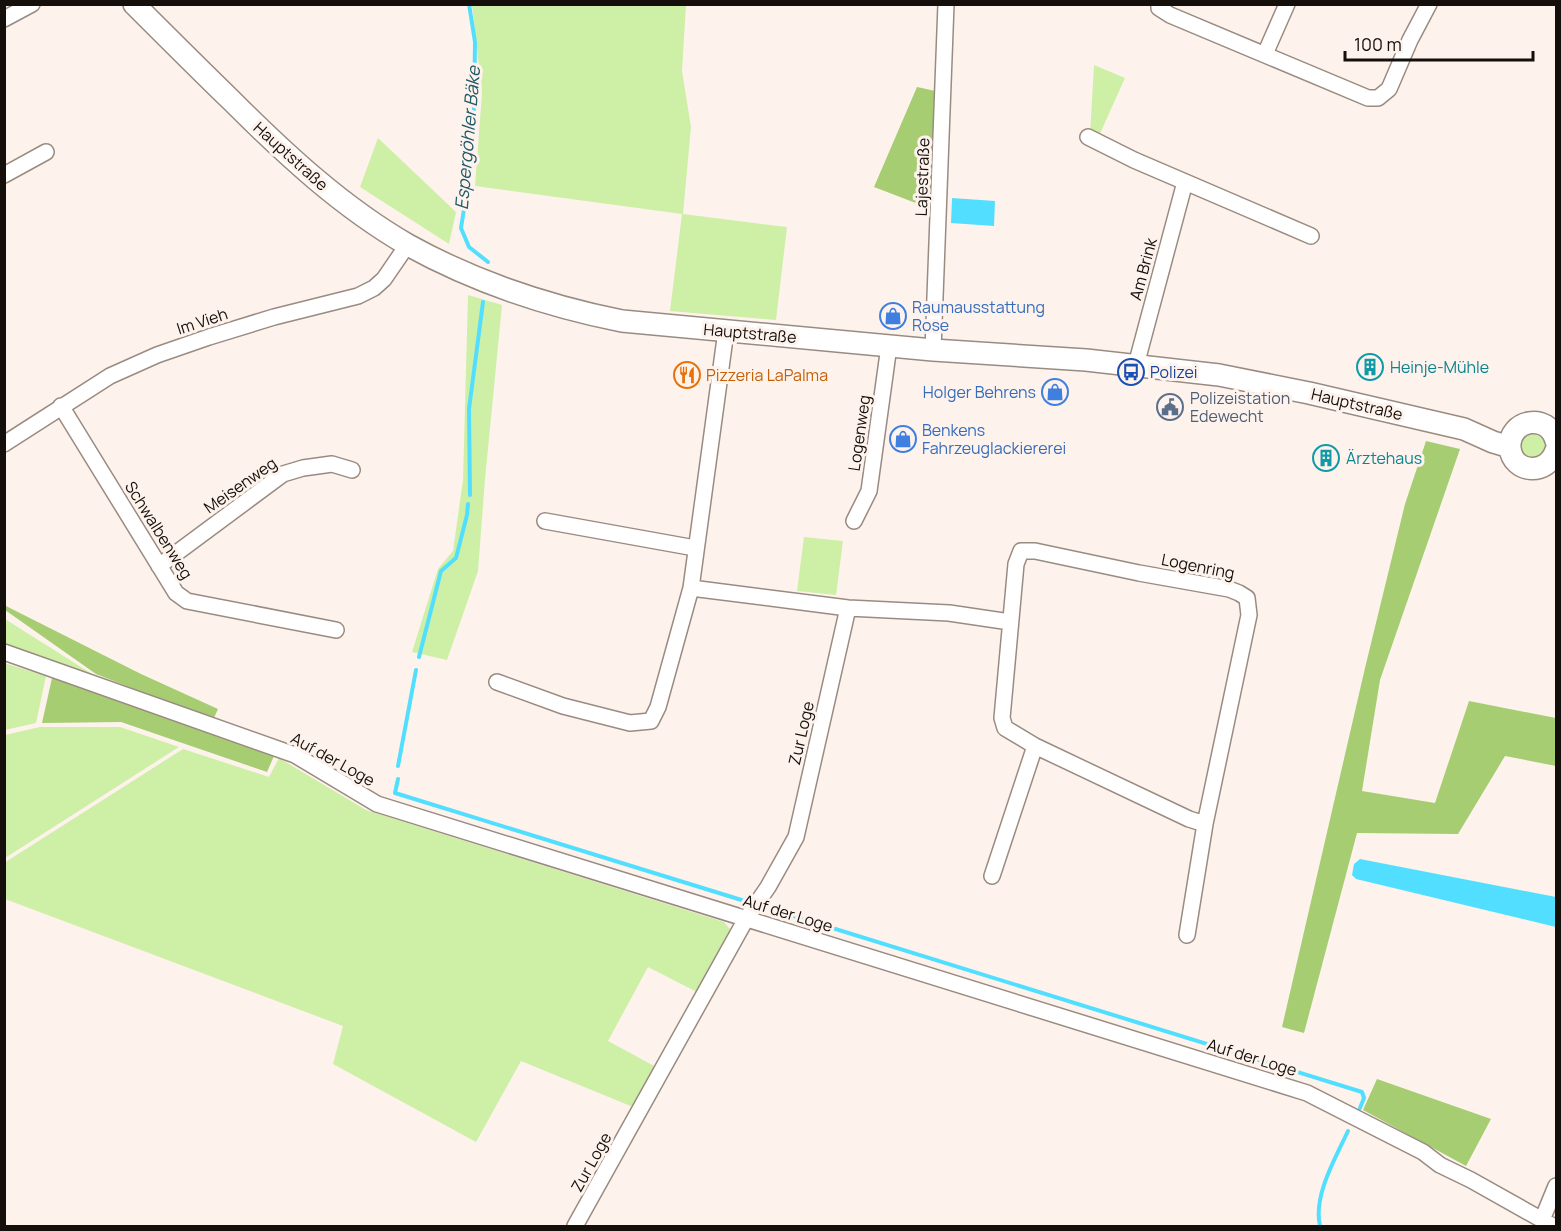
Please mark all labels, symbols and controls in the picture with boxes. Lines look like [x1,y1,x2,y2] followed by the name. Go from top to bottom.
[1345,24,1532,62] scale bar
[1354,32,1402,56] text: 100 m
[449,64,485,211] water label: Espergöhler Bäke
[249,117,333,195] street label: Hauptstraße
[910,137,934,217] street label: Lajestraße
[1124,234,1162,303] street label: Am Brink
[912,296,1045,336] place label: Raumausstattung Rose
[878,301,908,331] shop icon: Raumausstattung Rose
[174,302,230,340] street label: Im Vieh
[703,318,797,348] street label: Hauptstraße
[1355,352,1385,382] building icon: Heinje-Mühle
[1390,356,1489,378] place label: Heinje-Mühle
[1116,357,1146,387] bus stop icon: Polizei
[672,360,702,390] restaurant icon: Pizzeria LaPalma
[1150,361,1197,383] place label: Polizei
[706,364,828,386] place label: Pizzeria LaPalma
[1040,377,1070,407] shop icon: Holger Behrens
[923,381,1036,403] place label: Holger Behrens
[1309,383,1405,425] street label: Hauptstraße
[1190,387,1290,427] place label: Polizeistation Edewecht
[1155,392,1185,422] public building icon: Polizeistation Edewecht
[843,394,875,472] street label: Logenweg
[922,419,1066,459] place label: Benkens Fahrzeuglackiererei
[888,424,918,454] shop icon: Benkens Fahrzeuglackiererei
[1311,443,1341,473] building icon: Ärztehaus
[1346,447,1422,469] place label: Ärztehaus
[199,452,281,518] street label: Meisenweg
[120,477,198,583] street label: Schwalbenweg
[1159,548,1237,584] street label: Logenring
[783,699,819,767] street label: Zur Loge
[287,727,379,791] street label: Auf der Loge
[740,889,836,937] street label: Auf der Loge
[1204,1033,1300,1081] street label: Auf der Loge
[566,1128,616,1196] street label: Zur Loge

